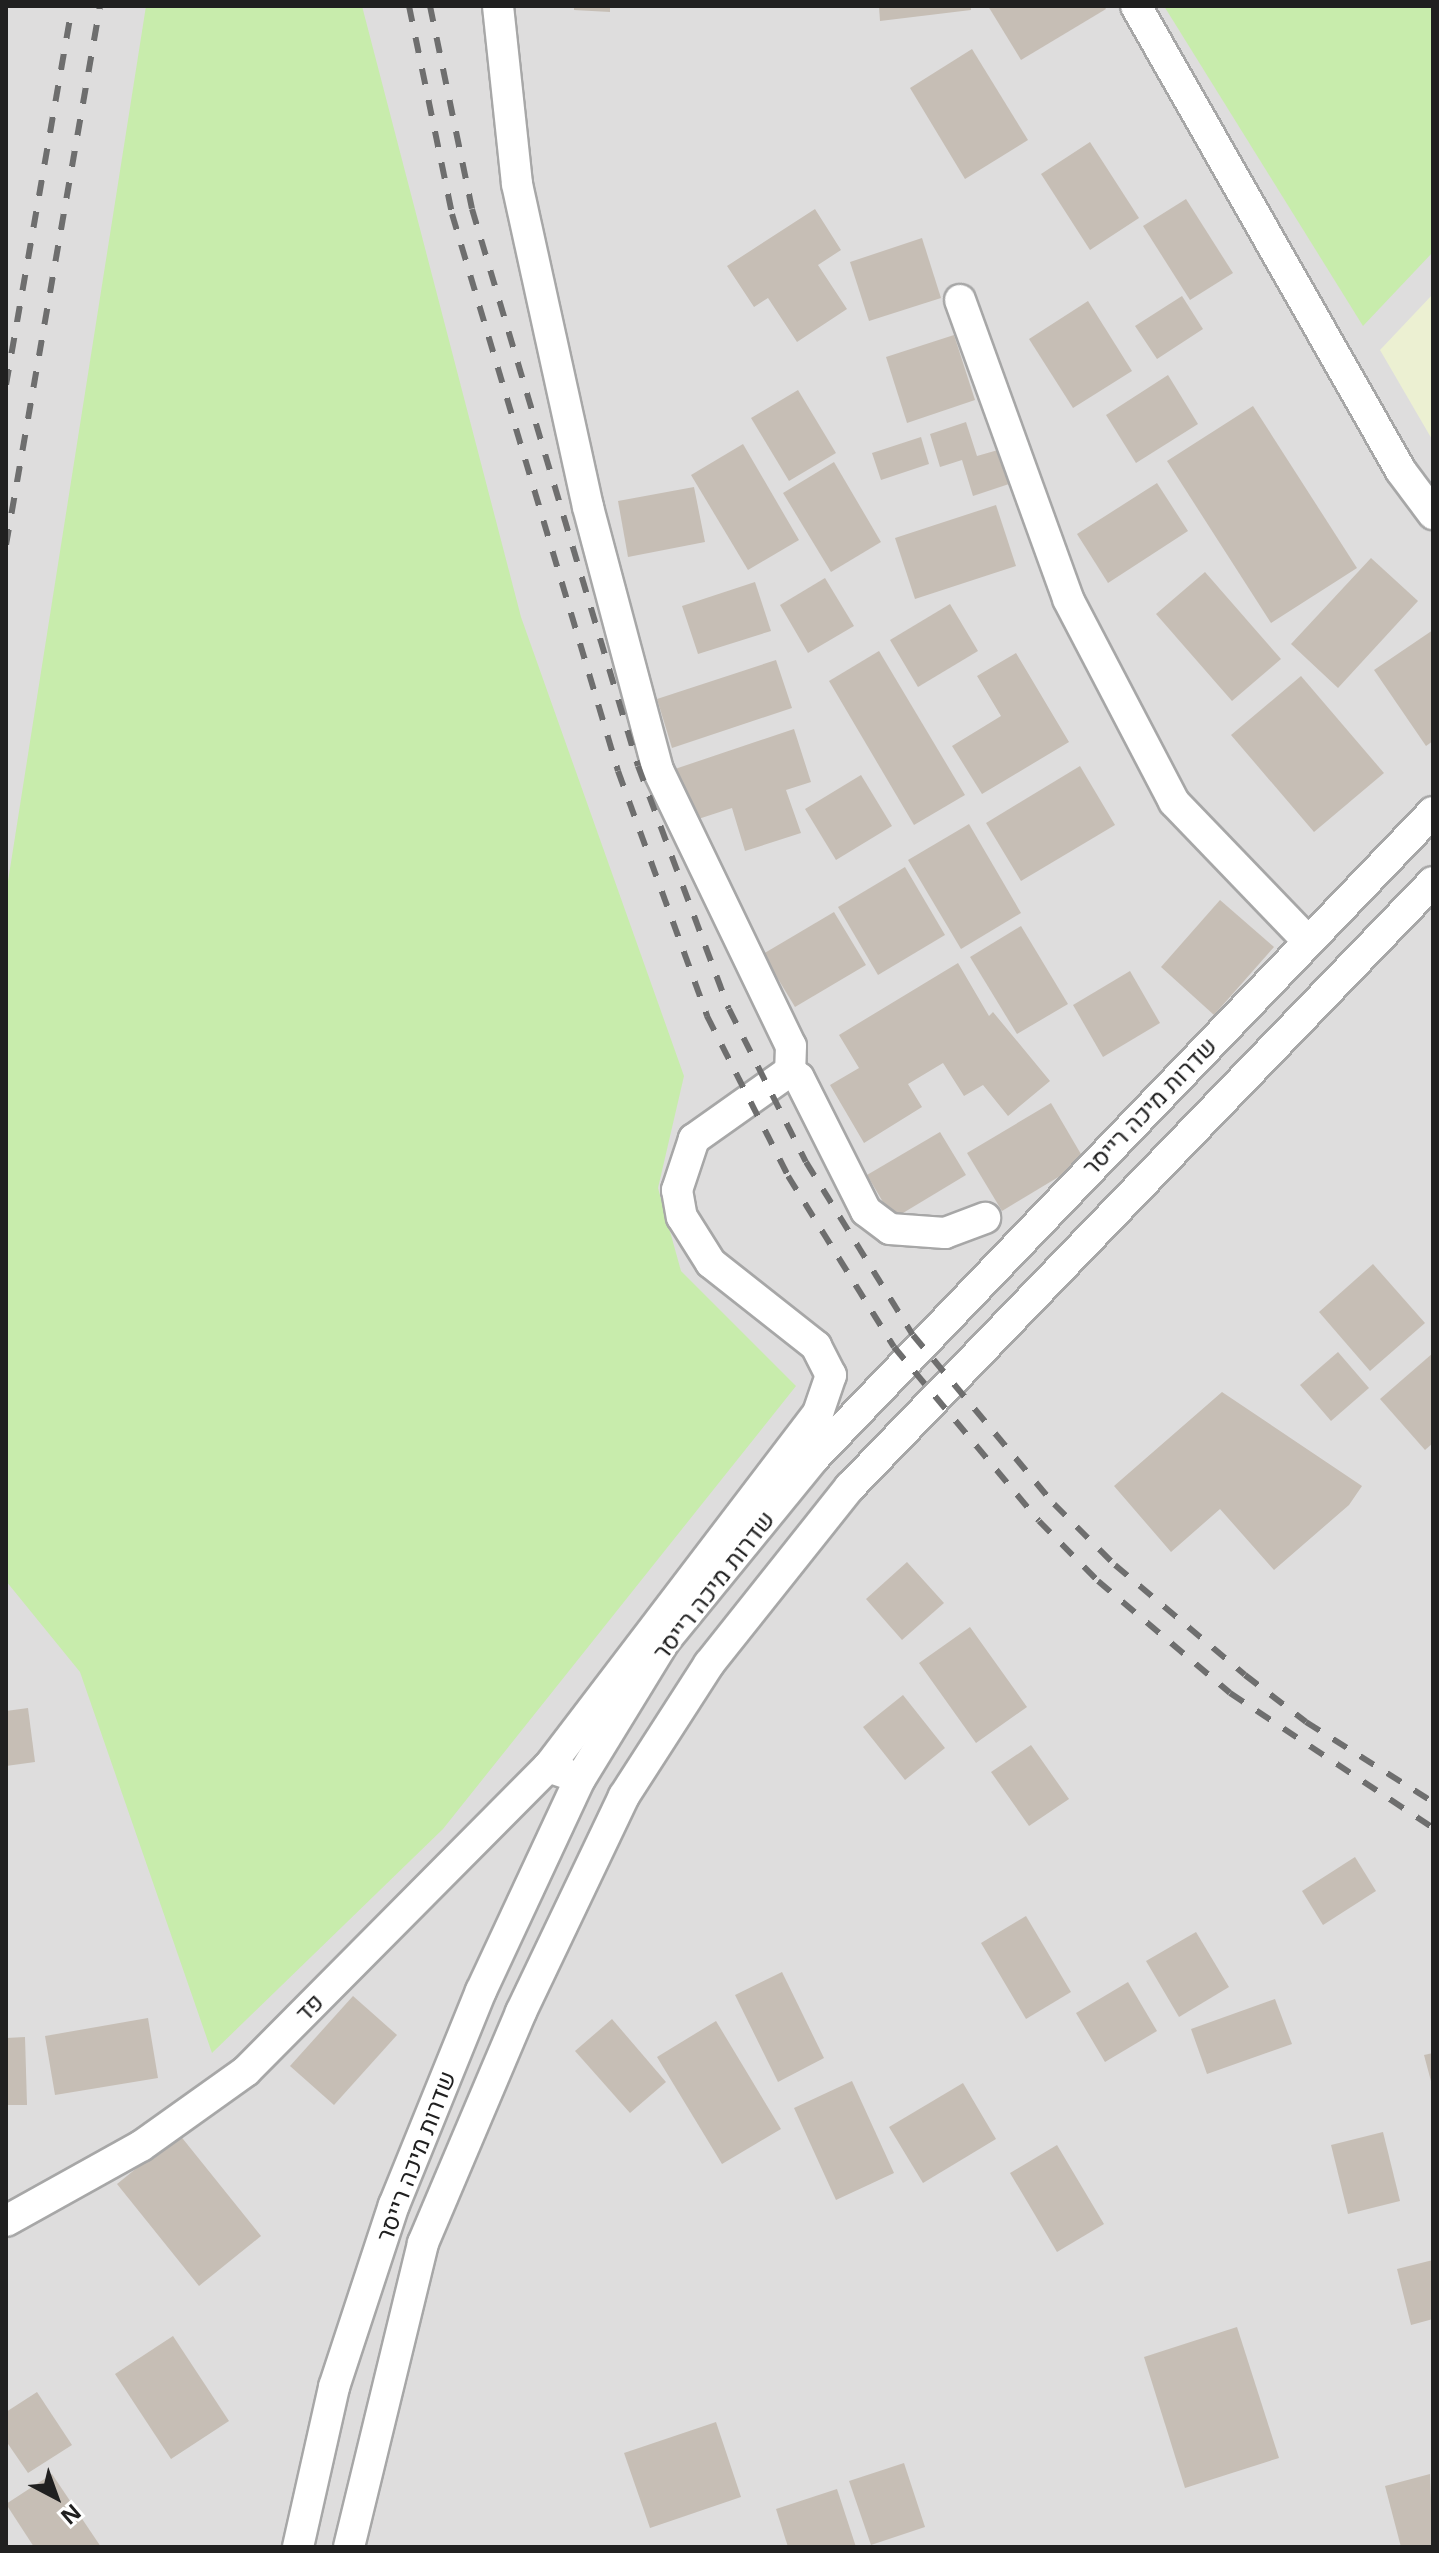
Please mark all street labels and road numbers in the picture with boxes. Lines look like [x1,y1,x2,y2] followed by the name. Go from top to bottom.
[1076,1031,1222,1181] street label: שדרות מיכה רייסר
[646,1505,780,1665] street label: שדרות מיכה רייסר
[289,1987,329,2027] street label: פד
[369,2066,461,2246] street label: שדרות מיכה רייסר

